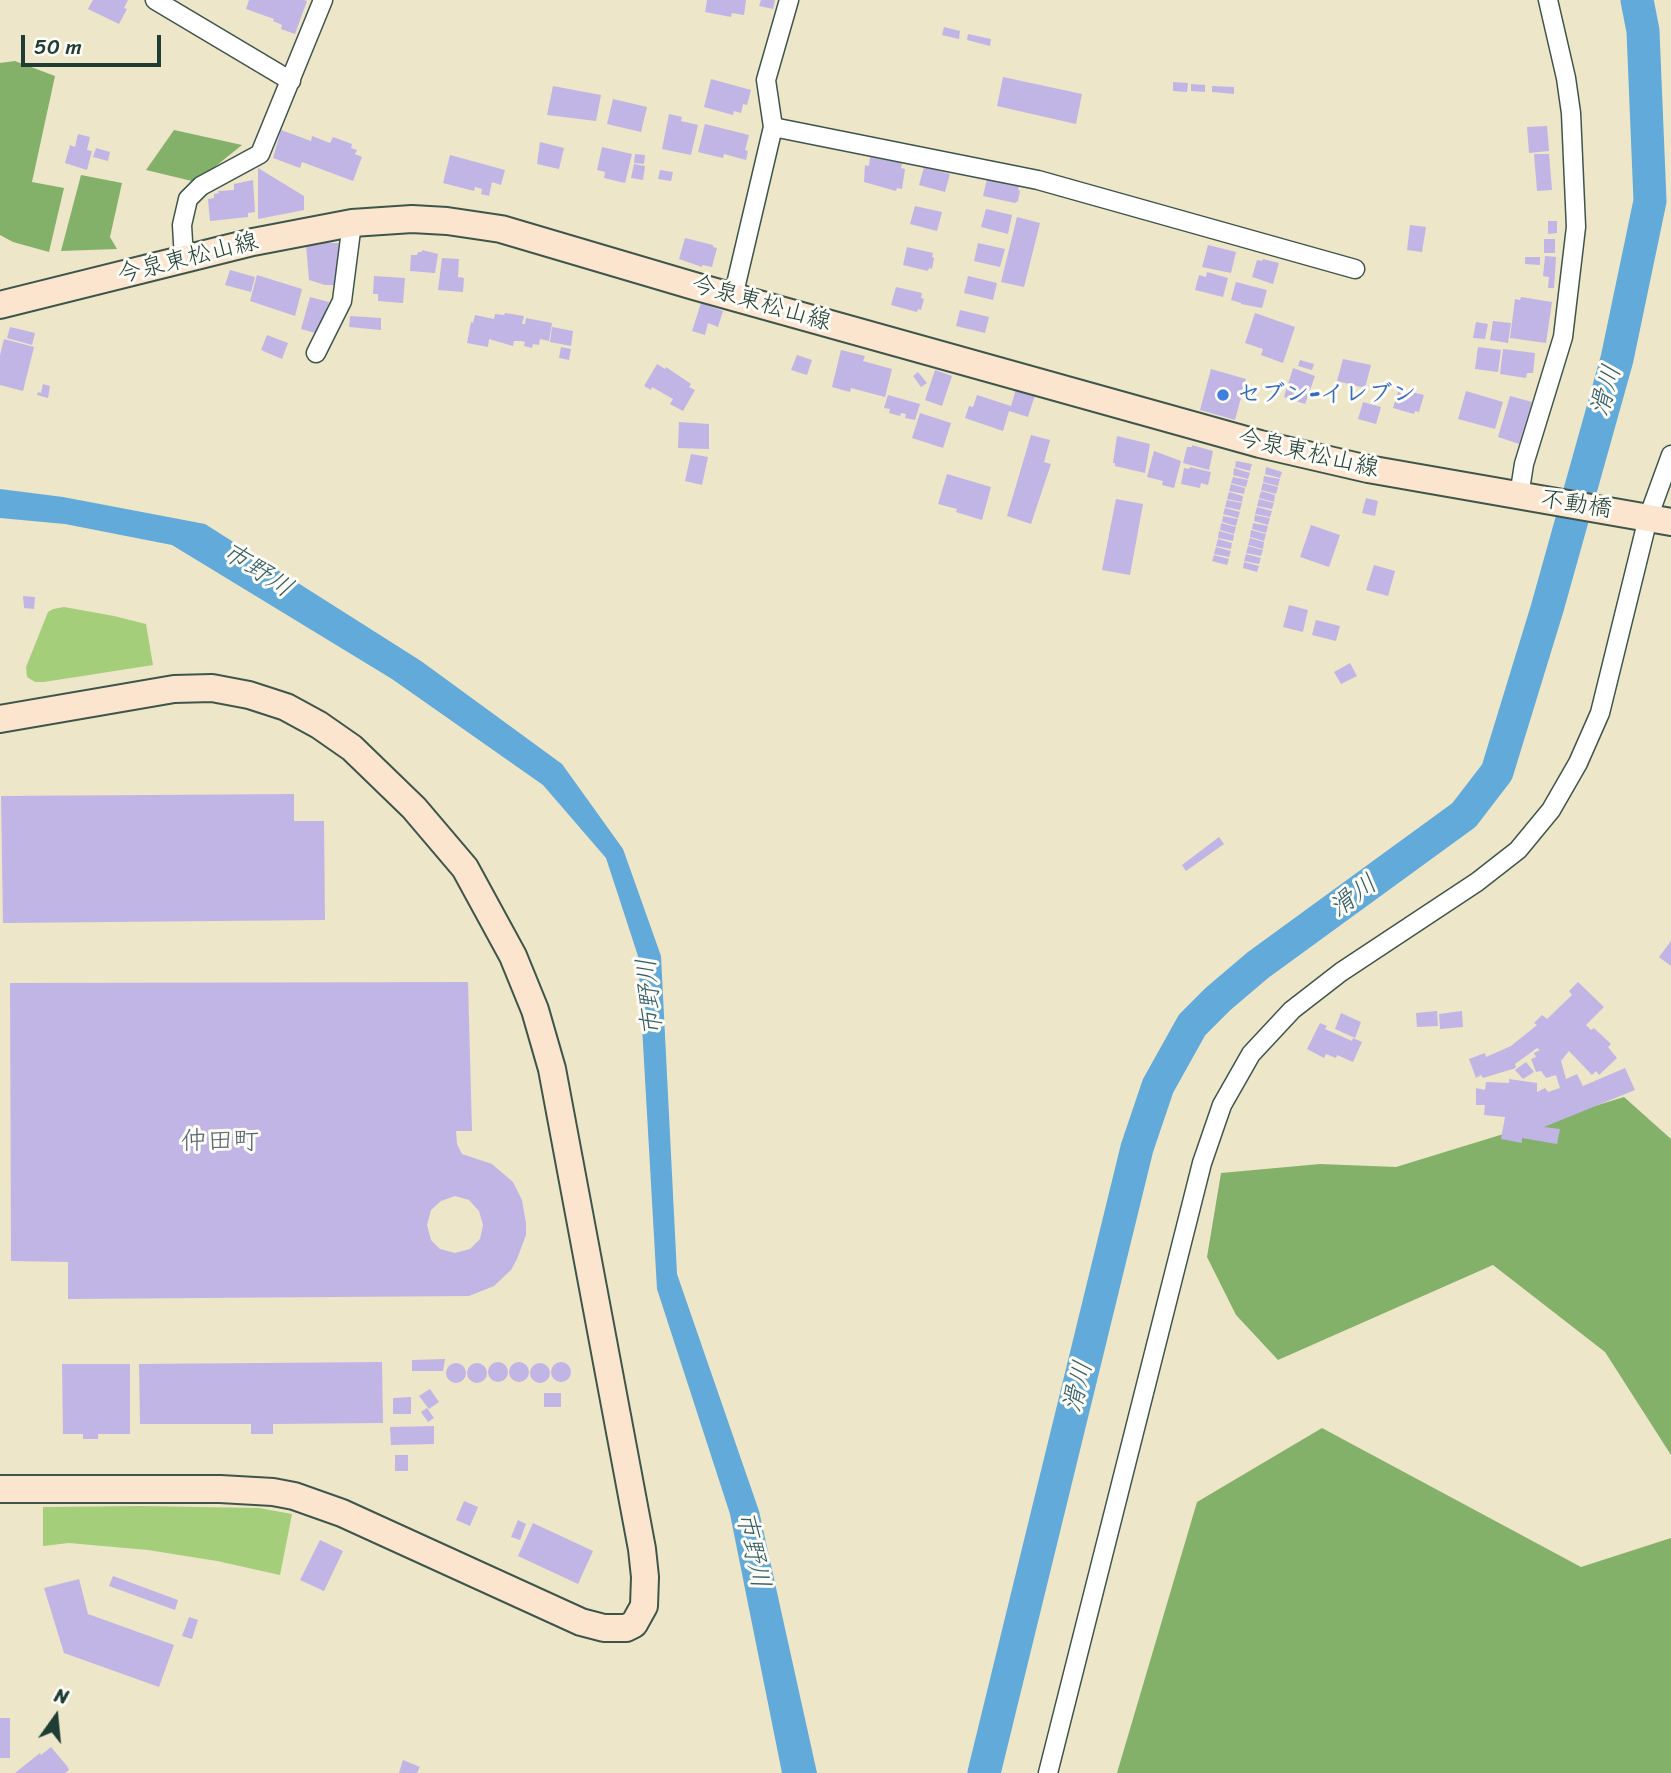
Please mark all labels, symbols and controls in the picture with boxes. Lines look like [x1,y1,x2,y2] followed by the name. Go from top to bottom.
[24,21,164,65] scale bar
[34,28,82,66] text: 50 m
[115,228,261,290] street label: 今泉東松山線
[688,270,834,338] street label: 今泉東松山線
[1585,362,1629,420] water label: 滑川
[1237,381,1416,409] place label: セブン-イレブン
[1215,387,1231,403] marker: セブン-イレブン
[1235,424,1381,484] street label: 今泉東松山線
[1538,485,1614,525] street label: 不動橋
[216,537,298,605] water label: 市野川
[1324,869,1384,925] water label: 滑川
[632,957,670,1037] water label: 市野川
[181,1126,259,1158] district label: 仲田町
[1058,1358,1100,1416] water label: 滑川
[729,1509,775,1591] water label: 市野川
[51,1679,72,1714] text: N
[21,1682,91,1752] north arrow

